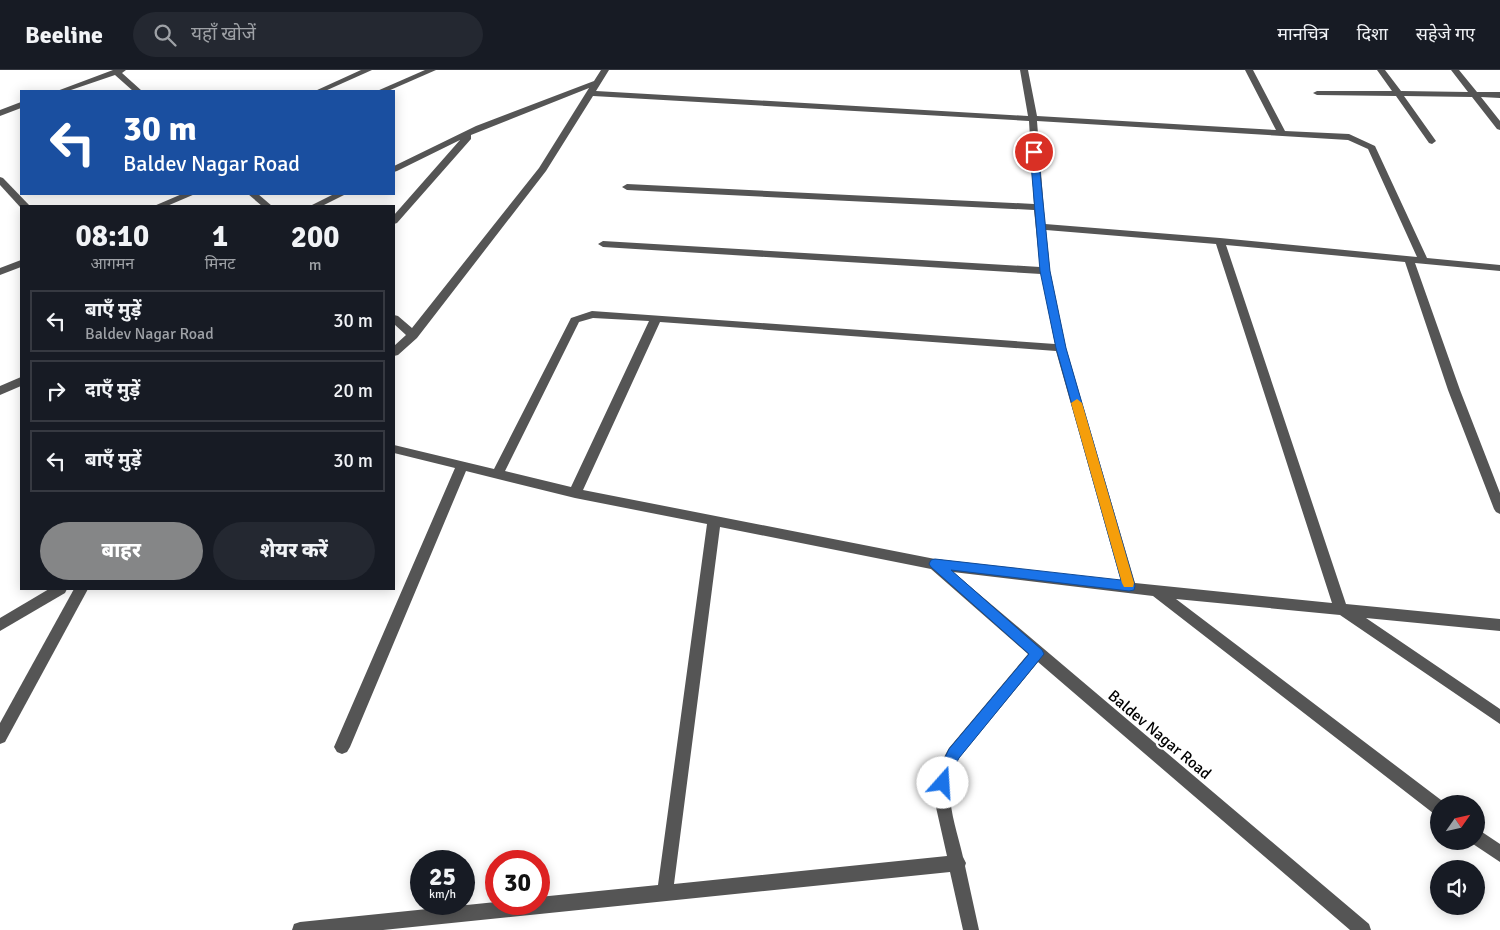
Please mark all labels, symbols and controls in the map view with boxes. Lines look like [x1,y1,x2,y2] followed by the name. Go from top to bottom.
[133,12,483,57] search box
[25,20,103,50] text: Beeline
[151,21,179,49] icon: search
[191,22,256,46] text: यहाँ खोजें
[1277,23,1329,45] text: मानचित्र
[1357,23,1388,45] text: दिशा
[1416,23,1475,45] text: सहेजे गए
[123,107,197,150] text: 30 m
[40,110,105,175] icon: left
[1013,131,1055,173] pin
[1020,138,1048,166] icon: arrive
[123,150,300,177] text: Baldev Nagar Road
[76,218,149,255] text: 08:10
[212,218,228,255] text: 1
[291,219,339,256] text: 200
[90,254,134,274] text: आगमन
[205,254,235,274] text: मिनट
[309,255,322,275] text: m
[85,298,141,322] text: बाएँ मुड़ें
[42,307,70,335] icon: left
[333,309,373,333] text: 30 m
[85,324,214,344] text: Baldev Nagar Road
[42,377,70,405] icon: right
[85,378,140,402] text: दाएँ मुड़ें
[333,379,373,403] text: 20 m
[42,447,70,475] icon: left
[85,448,141,472] text: बाएँ मुड़ें
[333,449,373,473] text: 30 m
[40,522,203,580] button: बाहर
[213,522,375,580] button: शेयर करें
[1104,686,1215,784] street label: Baldev Nagar Road
[916,756,968,808] position arrow
[1430,795,1485,850] north arrow
[1430,795,1485,915] map controls
[485,850,550,915] speed limit sign: 30
[1430,860,1485,915] button: sound
[429,861,456,892] text: 25
[429,887,456,902] text: km/h

